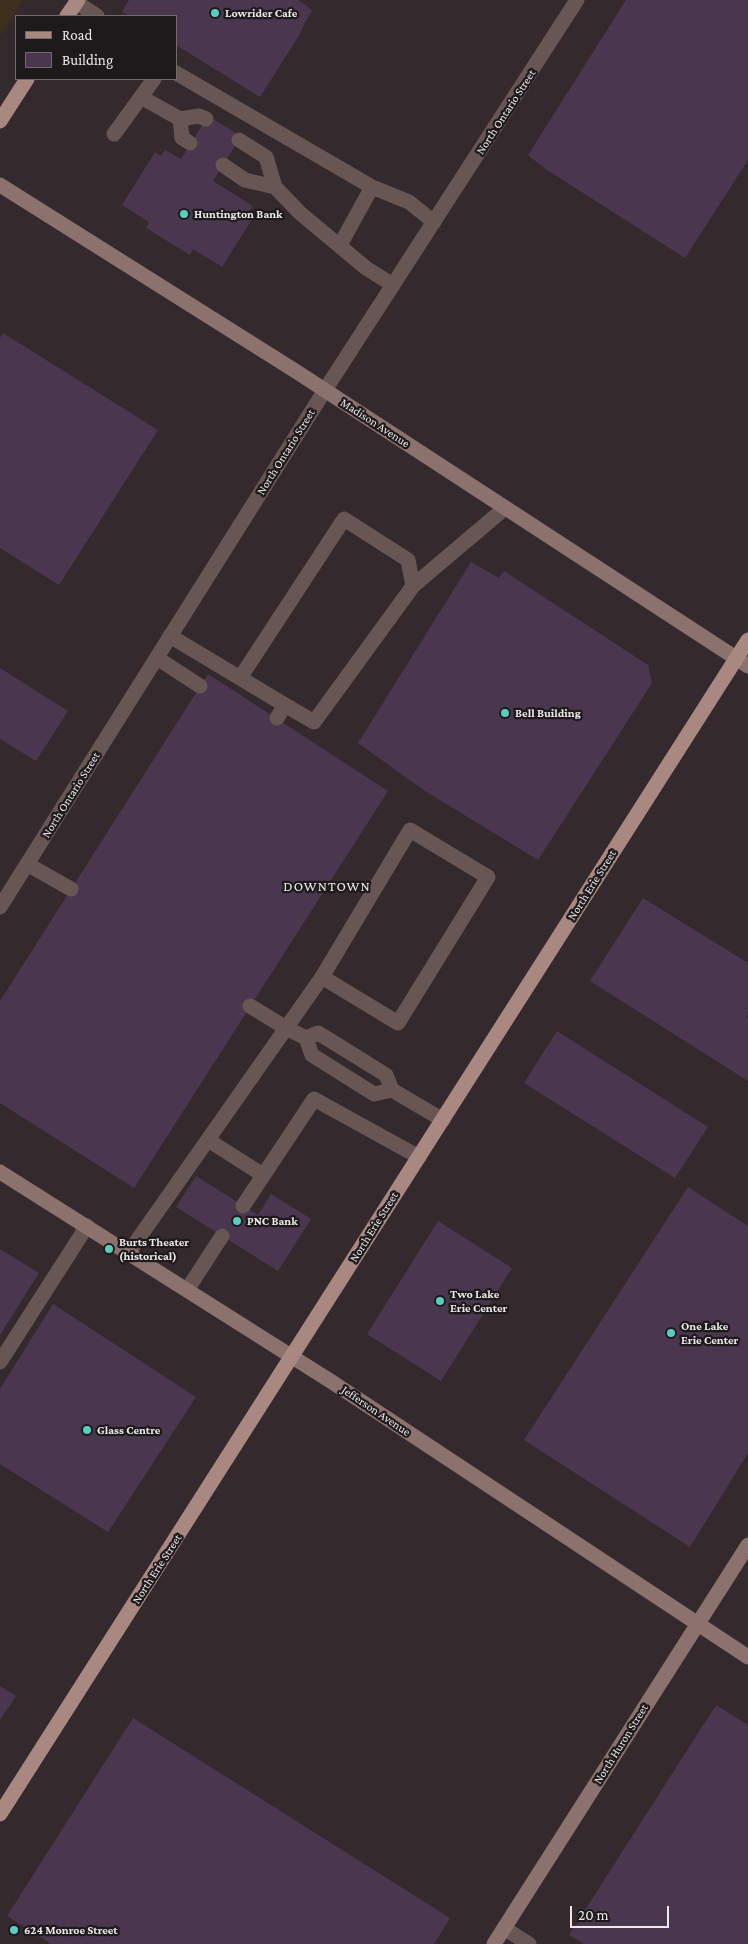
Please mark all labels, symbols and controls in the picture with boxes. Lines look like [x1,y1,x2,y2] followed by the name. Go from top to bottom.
[225,6,297,20] place label: Lowrider Cafe
[209,7,221,19] marker: Lowrider Cafe
[15,15,178,80] legend
[62,27,92,43] text: Road
[62,52,113,68] text: Building
[473,67,539,157] street label: North Ontario Street
[194,207,283,221] place label: Huntington Bank
[178,208,190,220] marker: Huntington Bank
[338,395,412,451] street label: Madison Avenue
[254,406,318,498] street label: North Ontario Street
[515,706,581,720] place label: Bell Building
[499,707,511,719] marker: Bell Building
[39,749,103,841] street label: North Ontario Street
[565,847,619,923] street label: North Erie Street
[282,879,372,895] district label: DOWNTOWN
[347,1189,401,1265] street label: North Erie Street
[247,1214,298,1228] place label: PNC Bank
[231,1215,243,1227] marker: PNC Bank
[119,1235,189,1263] place label: Burts Theater (historical)
[103,1243,115,1255] marker: Burts Theater (historical)
[450,1287,507,1315] place label: Two Lake Erie Center
[434,1295,446,1307] marker: Two Lake Erie Center
[681,1319,738,1347] place label: One Lake Erie Center
[665,1327,677,1339] marker: One Lake Erie Center
[339,1383,413,1439] street label: Jefferson Avenue
[97,1423,160,1437] place label: Glass Centre
[81,1424,93,1436] marker: Glass Centre
[129,1531,185,1607] street label: North Erie Street
[591,1701,651,1787] street label: North Huron Street
[573,1896,672,1928] scale bar
[578,1907,609,1923] text: 20 m
[24,1923,118,1937] place label: 624 Monroe Street
[8,1924,20,1936] marker: 624 Monroe Street

